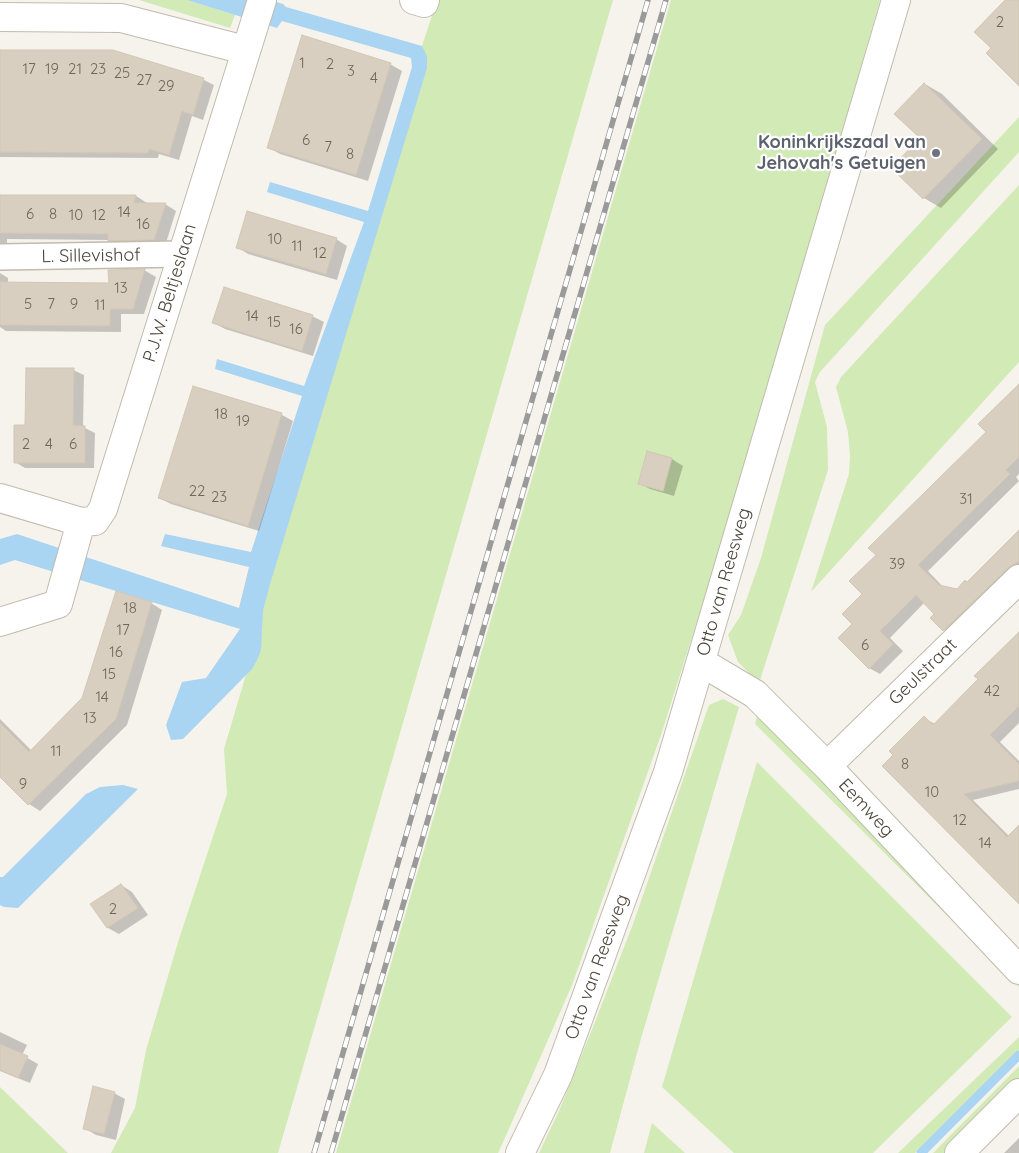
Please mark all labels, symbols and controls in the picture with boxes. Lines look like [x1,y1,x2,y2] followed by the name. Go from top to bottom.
[996,13,1004,31] house number: 2
[299,54,305,72] house number: 1
[326,55,334,73] house number: 2
[22,60,36,78] house number: 17
[45,60,59,78] house number: 19
[68,60,82,78] house number: 21
[90,60,106,78] house number: 23
[347,62,355,80] house number: 3
[114,64,130,82] house number: 25
[370,69,378,87] house number: 4
[136,71,152,89] house number: 27
[158,77,174,95] house number: 29
[302,131,310,149] house number: 6
[756,132,926,174] place label: Koninkrijkszaal van Jehovah's Getuigen
[324,138,332,156] house number: 7
[346,145,354,163] house number: 8
[930,147,942,159] marker: Koninkrijkszaal van Jehovah's Getuigen
[117,203,131,221] house number: 14
[26,205,34,223] house number: 6
[49,205,57,223] house number: 8
[69,206,83,224] house number: 10
[92,206,106,224] house number: 12
[136,215,150,233] house number: 16
[139,221,201,365] street label: P.J.W. Beltjeslaan
[268,230,282,248] house number: 10
[291,237,303,255] house number: 11
[41,244,141,268] street label: L. Sillevishof
[313,244,327,262] house number: 12
[114,279,128,297] house number: 13
[24,295,32,313] house number: 5
[47,295,55,313] house number: 7
[70,295,78,313] house number: 9
[94,296,106,314] house number: 11
[245,307,259,325] house number: 14
[267,313,281,331] house number: 15
[289,320,303,338] house number: 16
[214,405,228,423] house number: 18
[236,412,250,430] house number: 19
[22,435,30,453] house number: 2
[45,435,53,453] house number: 4
[69,435,77,453] house number: 6
[189,482,205,500] house number: 22
[211,488,227,506] house number: 23
[959,490,973,508] house number: 31
[693,505,755,659] street label: Otto van Reesweg
[889,555,905,573] house number: 39
[123,599,137,617] house number: 18
[116,621,130,639] house number: 17
[884,634,962,710] street label: Geulstraat
[861,636,869,654] house number: 6
[109,643,123,661] house number: 16
[102,665,116,683] house number: 15
[984,682,1000,700] house number: 42
[95,688,109,706] house number: 14
[83,709,97,727] house number: 13
[50,742,62,760] house number: 11
[901,755,909,773] house number: 8
[834,774,898,842] street label: Eemweg
[19,775,27,793] house number: 9
[925,783,939,801] house number: 10
[953,811,967,829] house number: 12
[978,834,992,852] house number: 14
[561,891,633,1043] street label: Otto van Reesweg
[109,900,117,918] house number: 2

